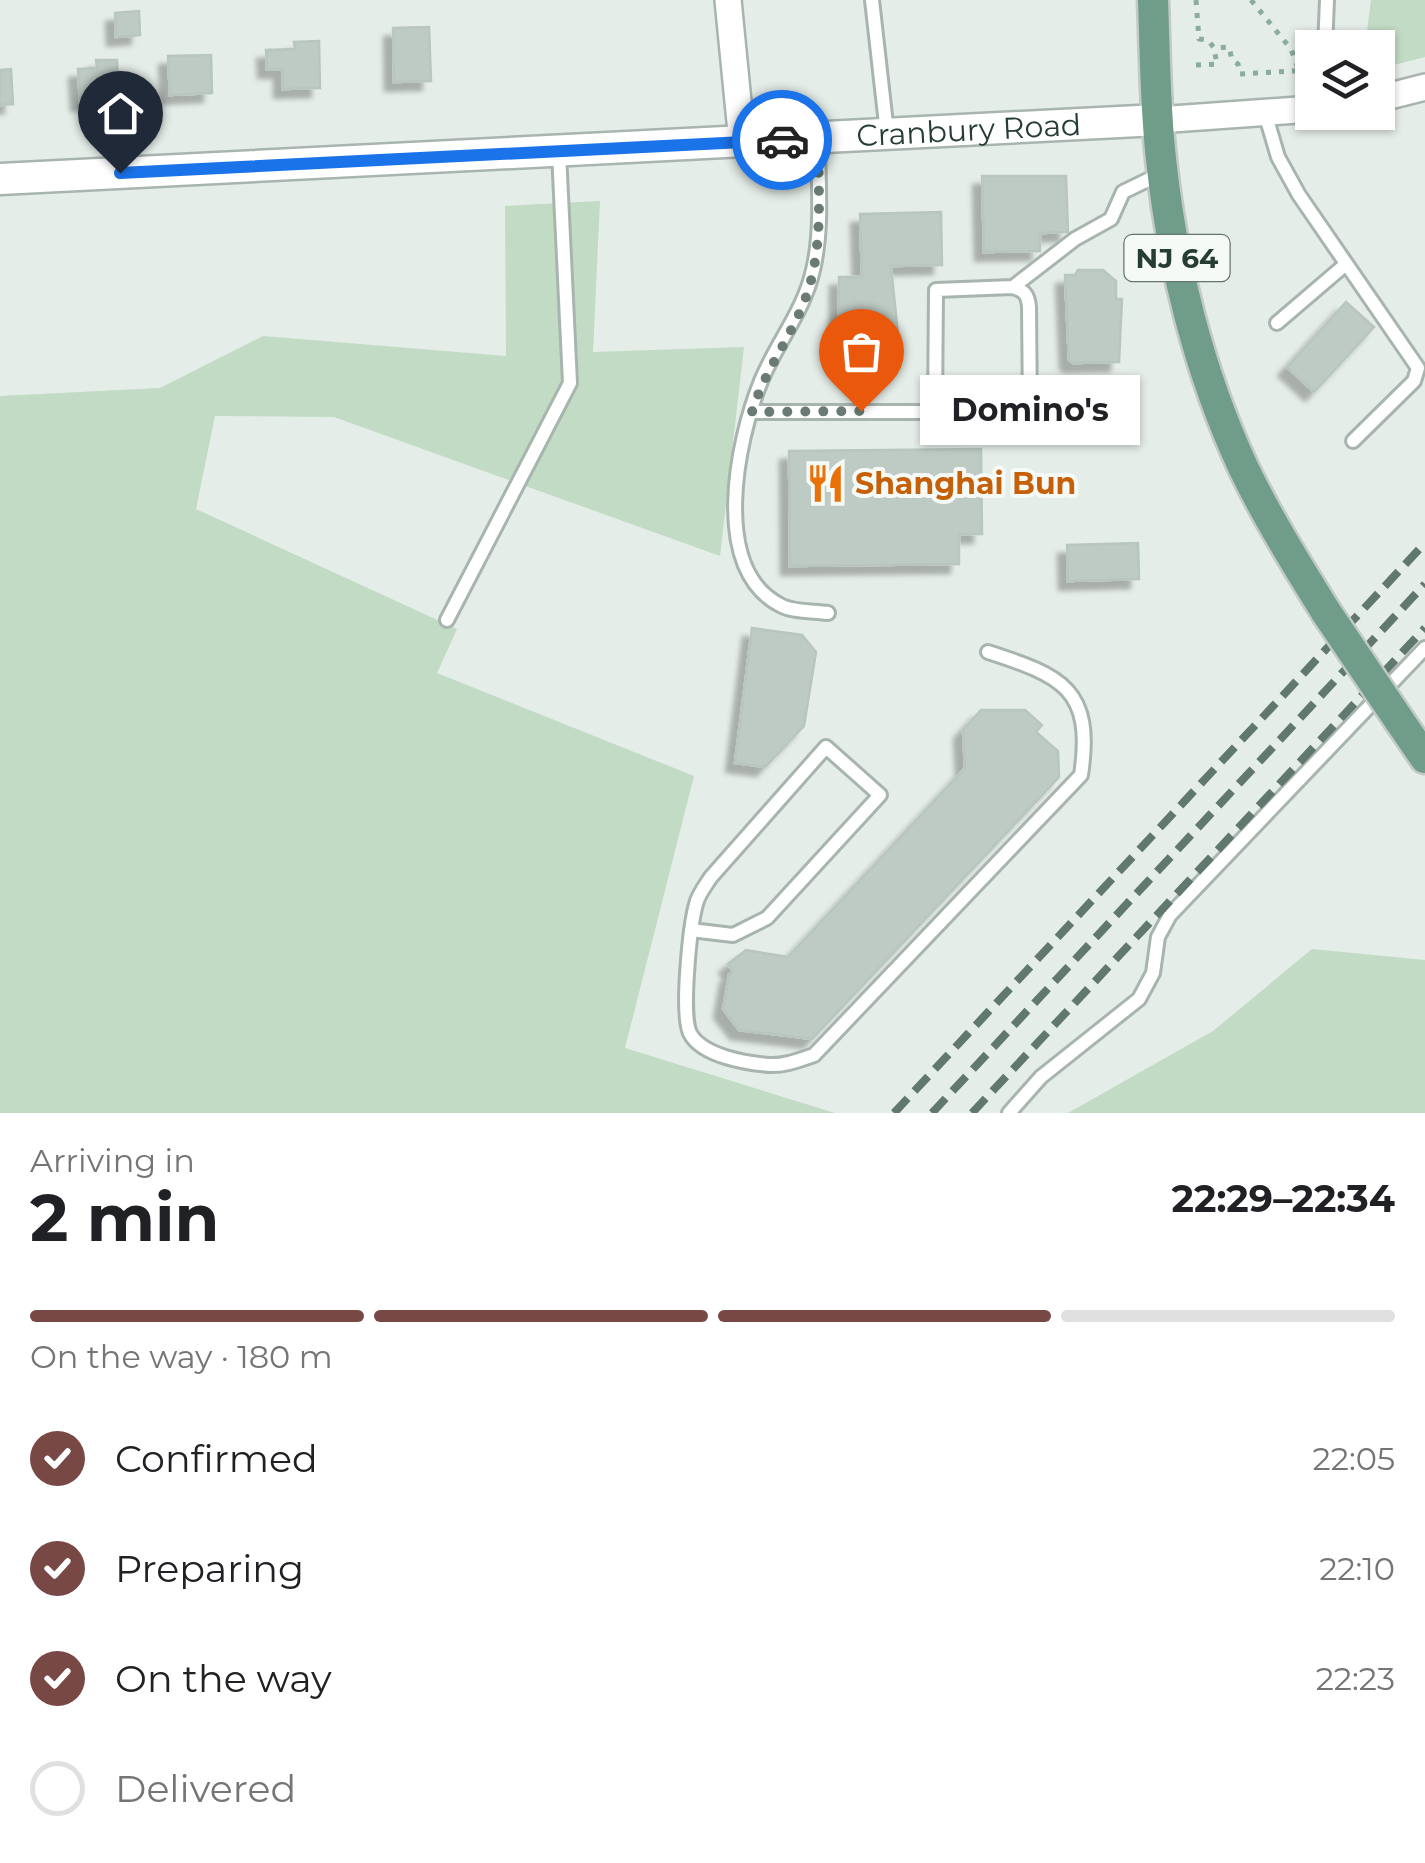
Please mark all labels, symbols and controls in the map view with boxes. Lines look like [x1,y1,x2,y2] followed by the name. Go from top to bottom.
[1295,30,1395,130] map controls
[1295,30,1395,130] button: layers
[78,71,163,174] pin
[93,86,148,141] icon: home
[732,90,832,190] courier
[855,105,1082,154] street label: Cranbury Road
[755,113,810,168] icon: car
[1124,235,1230,281] road number: NJ 64
[819,309,904,412] pin
[834,324,889,379] icon: bag
[921,376,1141,446] callout: Domino's
[951,390,1109,429] text: Domino's
[804,462,846,504] restaurant icon: Shanghai Bun
[855,465,1076,502] place label: Shanghai Bun
[30,1141,195,1180] text: Arriving in
[1172,1175,1395,1222] text: 22:29–22:34
[30,1178,219,1257] text: 2 min
[30,1337,333,1376] text: On the way · 180 m
[30,1431,85,1486] icon: check
[115,1435,318,1482] text: Confirmed
[1313,1439,1395,1478] text: 22:05
[30,1541,85,1596] icon: check
[115,1545,304,1592] text: Preparing
[1319,1549,1395,1588] text: 22:10
[30,1651,85,1706] icon: check
[115,1655,332,1702] text: On the way
[1316,1659,1395,1698] text: 22:23
[115,1765,296,1812] text: Delivered

